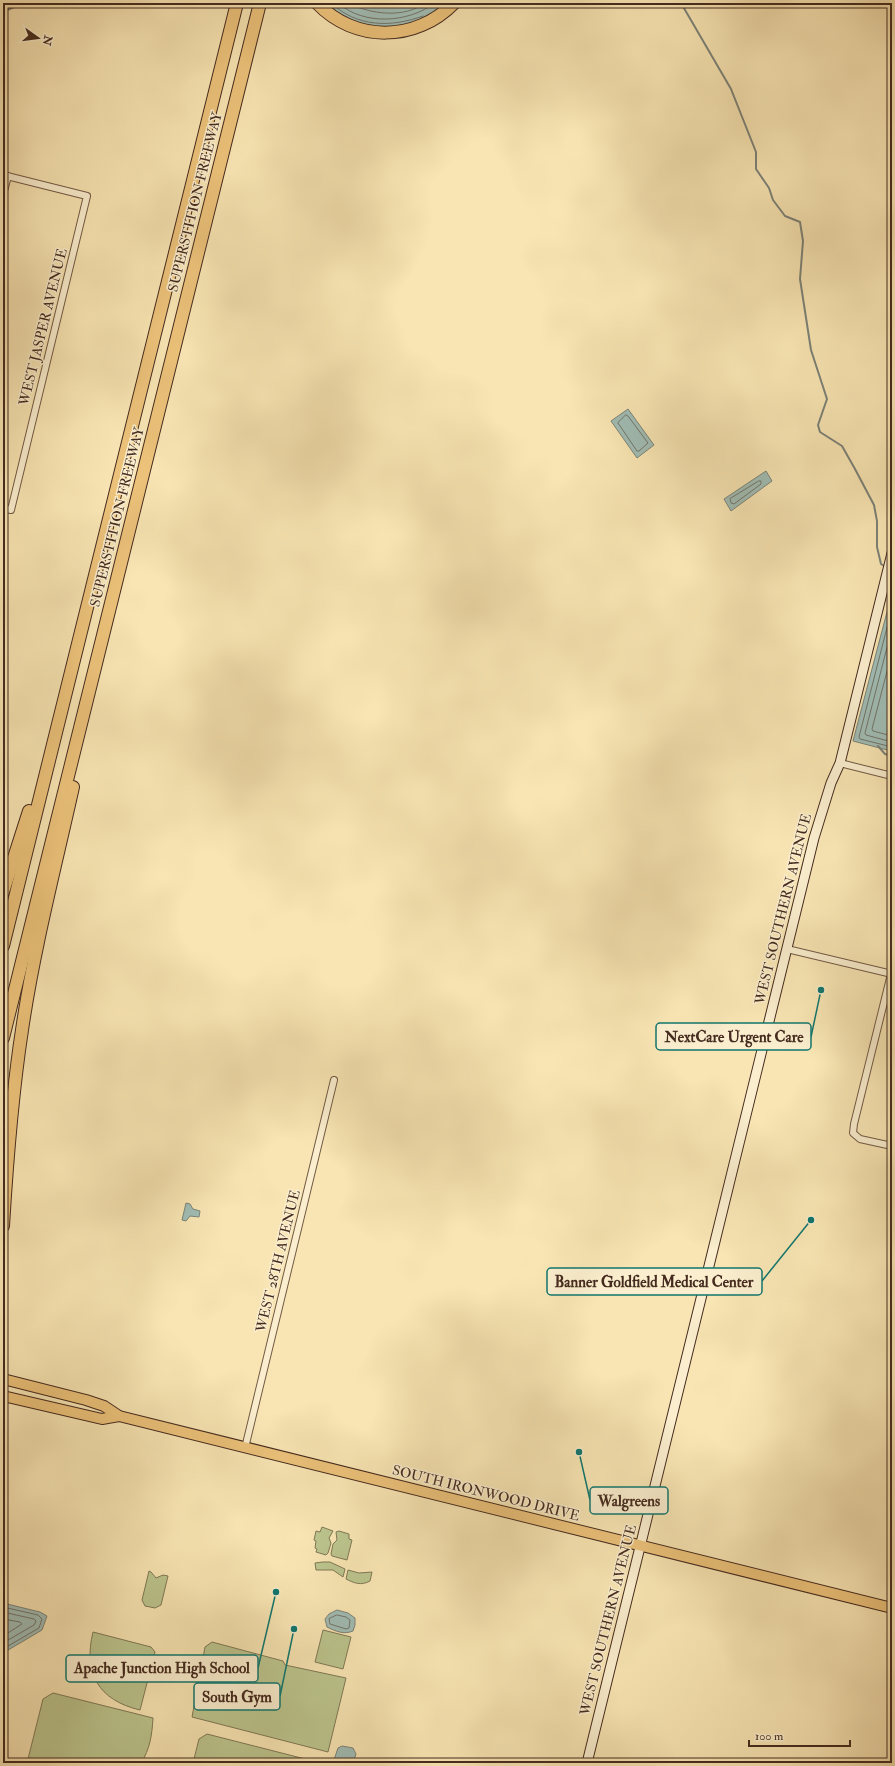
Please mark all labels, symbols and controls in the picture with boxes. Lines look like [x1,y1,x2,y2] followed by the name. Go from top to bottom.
[18,18,58,58] north arrow
[39,33,55,48] text: N
[164,110,226,294] street label: SUPERSTITION FREEWAY
[15,247,71,408] street label: WEST JASPER AVENUE
[86,425,148,609] street label: SUPERSTITION FREEWAY
[751,812,815,1007] street label: WEST SOUTHERN AVENUE
[656,1023,811,1050] callout: NextCare Urgent Care
[664,1028,804,1048] text: NextCare Urgent Care
[252,1188,304,1335] street label: WEST 28TH AVENUE
[547,1268,762,1295] callout: Banner Goldfield Medical Center
[555,1273,754,1292] text: Banner Goldfield Medical Center
[391,1461,581,1525] street label: SOUTH IRONWOOD DRIVE
[590,1487,668,1514] callout: Walgreens
[597,1492,660,1512] text: Walgreens
[576,1523,640,1718] street label: WEST SOUTHERN AVENUE
[66,1655,258,1682] callout: Apache Junction High School
[73,1659,250,1679] text: Apache Junction High School
[194,1683,280,1710] callout: South Gym
[202,1688,272,1708] text: South Gym
[749,1722,850,1748] scale bar
[755,1729,784,1744] text: 100 m

